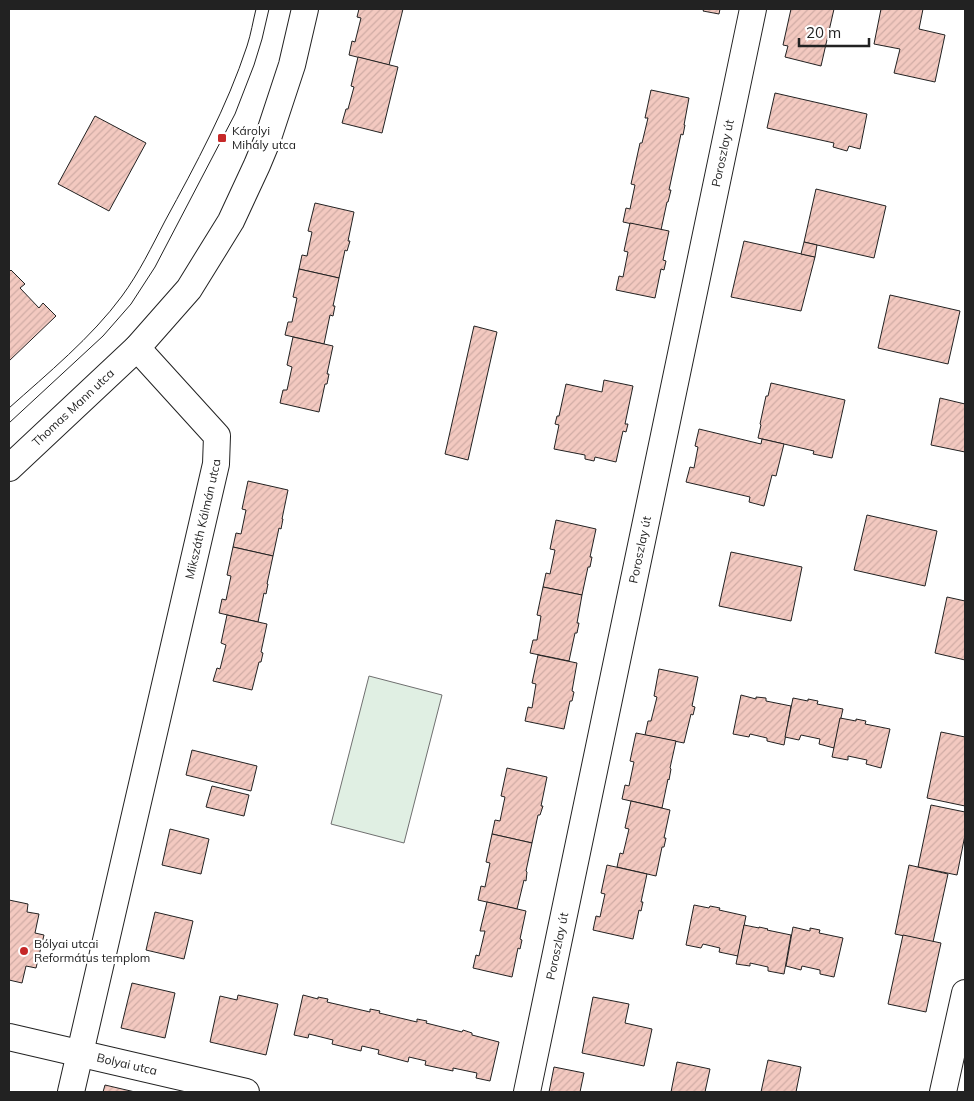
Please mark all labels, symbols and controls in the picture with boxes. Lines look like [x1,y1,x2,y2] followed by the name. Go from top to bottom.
[799,15,869,47] scale bar
[806,23,841,42] text: 20 m
[708,118,737,188] street label: Poroszlay út
[232,123,296,152] place label: Károlyi Mihály utca
[216,132,228,144] marker: Károlyi Mihály utca
[29,365,117,449] street label: Thomas Mann utca
[182,459,223,580] street label: Mikszáth Kálmán utca
[625,515,654,585] street label: Poroszlay út
[543,911,571,981] street label: Poroszlay út
[34,936,150,965] place label: Bólyai utcai Református templom
[18,945,30,957] marker: Bólyai utcai Református templom
[95,1050,159,1078] street label: Bolyai utca

